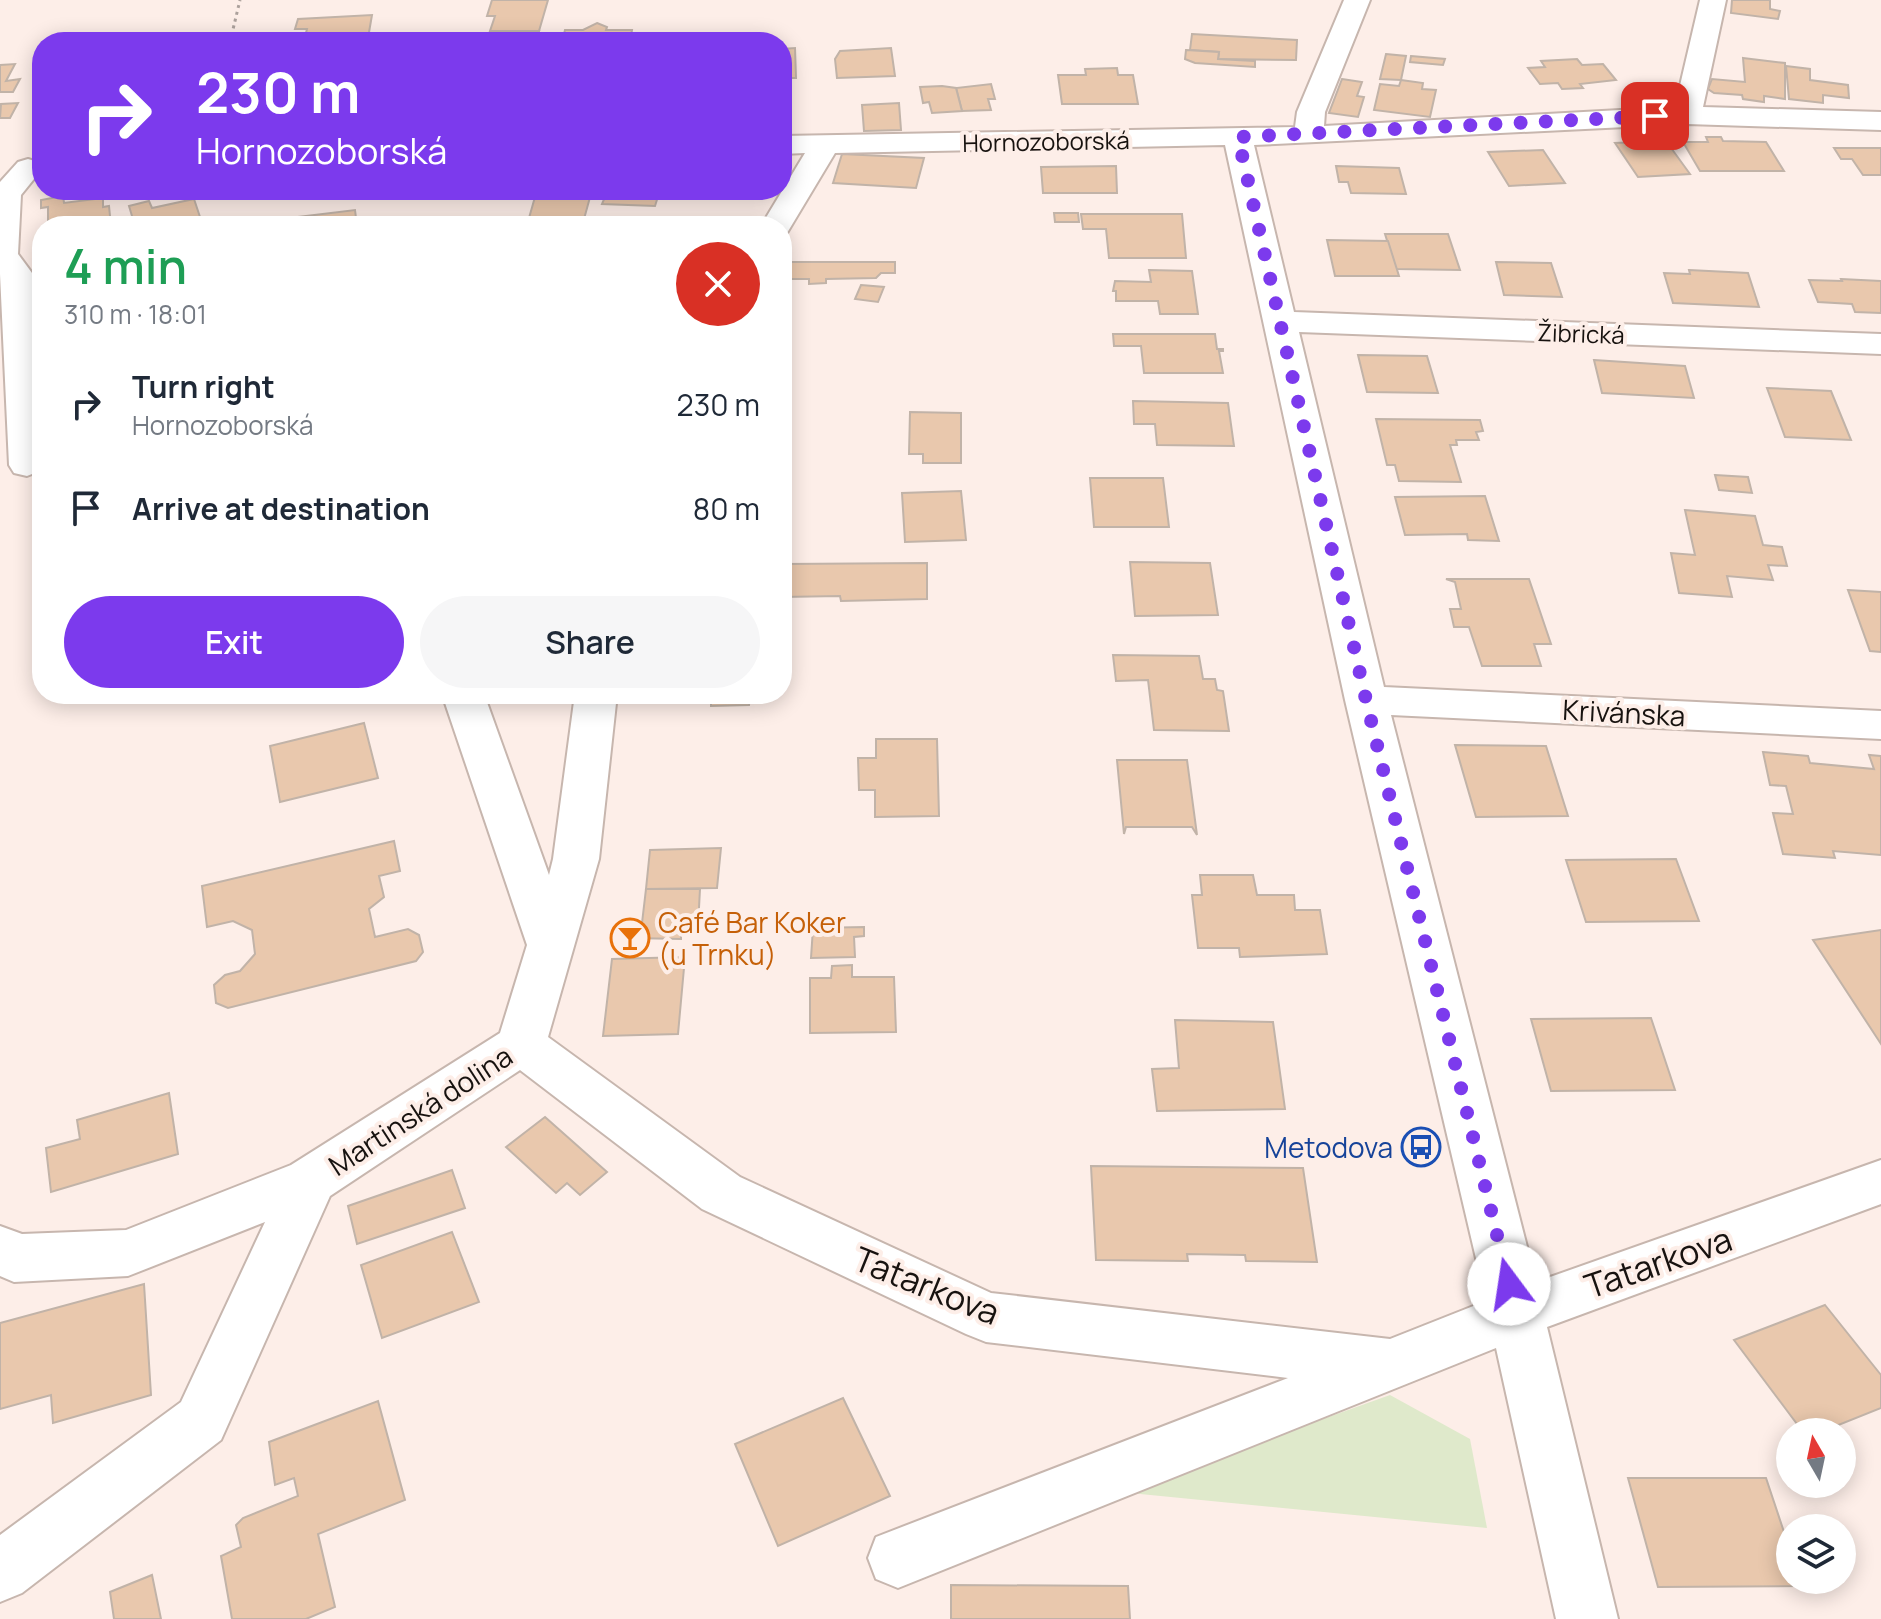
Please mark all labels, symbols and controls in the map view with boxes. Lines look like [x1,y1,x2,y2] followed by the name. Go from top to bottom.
[196,53,360,130] text: 230 m
[64,64,168,168] icon: right
[1621,82,1689,150] pin
[1633,94,1677,138] icon: arrive
[962,123,1130,159] street label: Hornozoborská
[196,126,447,175] text: Hornozoborská
[64,233,187,298] text: 4 min
[676,242,760,326] button: close
[64,296,207,332] text: 310 m · 18:01
[1537,315,1625,351] street label: Žibrická
[132,366,275,407] text: Turn right
[64,382,108,426] icon: right
[677,384,760,425] text: 230 m
[132,407,314,443] text: Hornozoborská
[64,486,108,530] icon: arrive
[132,488,430,529] text: Arrive at destination
[693,488,760,529] text: 80 m
[64,596,404,688] button: Exit
[420,596,760,688] button: Share
[1562,690,1686,734] street label: Krivánska
[658,903,846,973] place label: Café Bar Koker (u Trnku)
[609,917,651,959] bar icon: Café Bar Koker (u Trnku)
[321,1036,519,1184] street label: Martinská dolina
[1400,1126,1442,1168] bus stop icon: Metodova
[1264,1128,1393,1166] place label: Metodova
[1578,1215,1738,1309] street label: Tatarkova
[848,1235,1006,1335] street label: Tatarkova
[1467,1242,1551,1326] position arrow
[1776,1418,1856,1498] north arrow
[1776,1418,1856,1594] map controls
[1776,1514,1856,1594] button: layers

